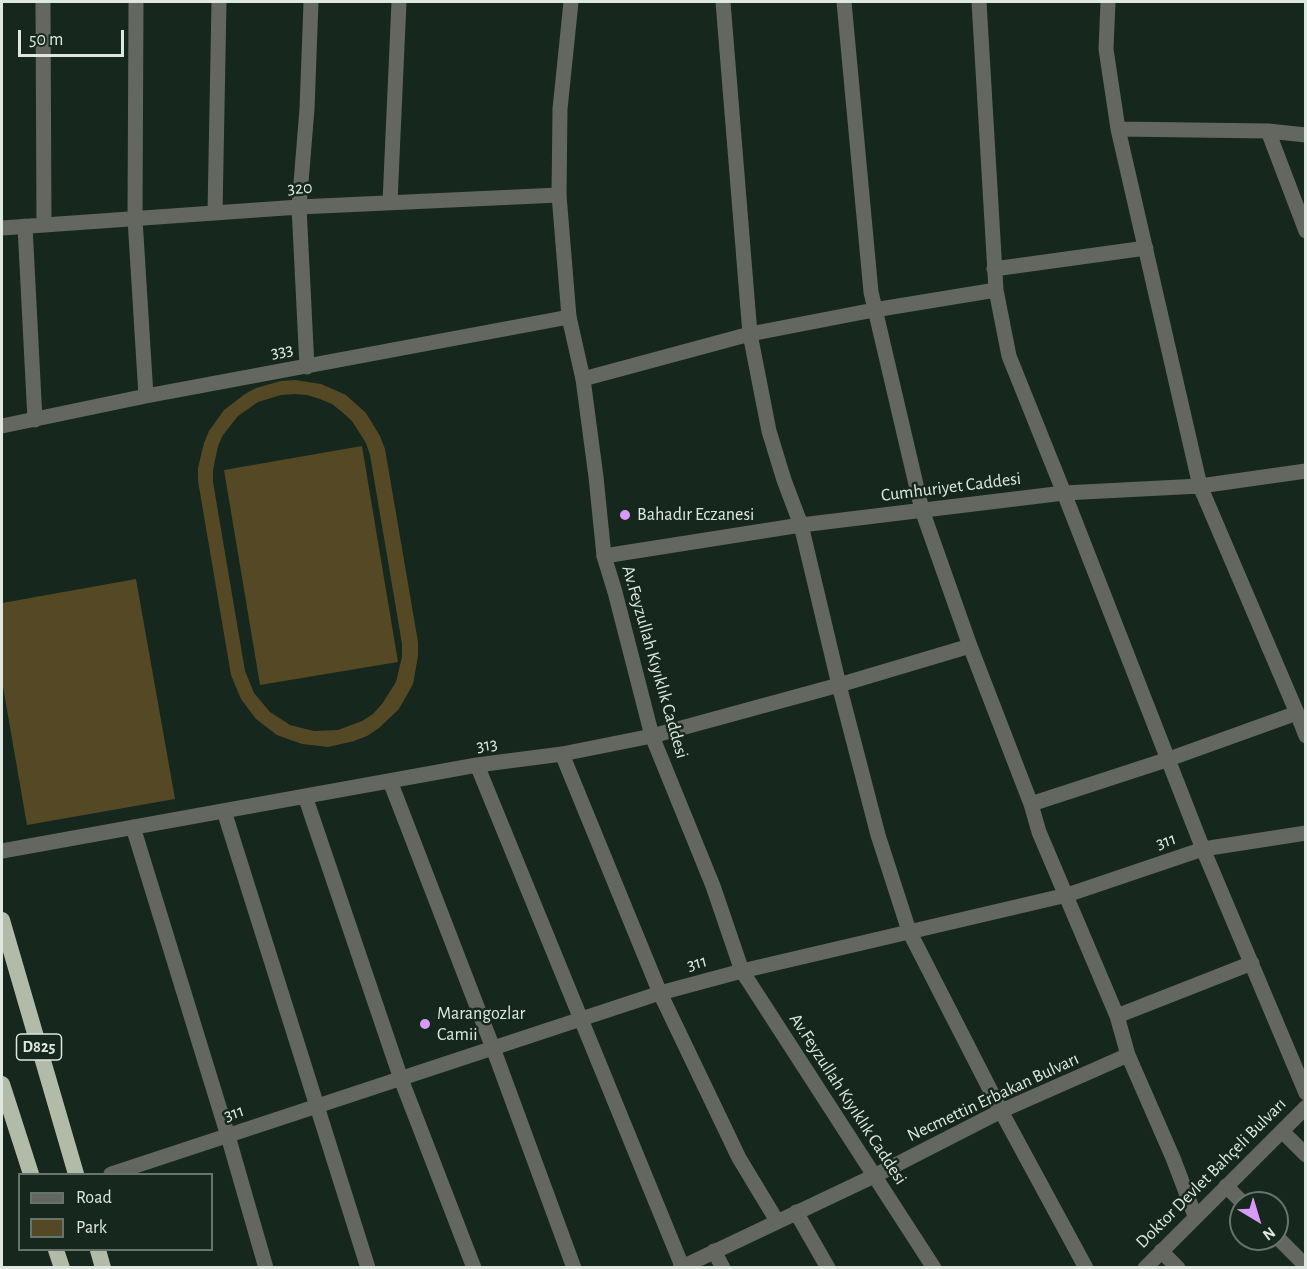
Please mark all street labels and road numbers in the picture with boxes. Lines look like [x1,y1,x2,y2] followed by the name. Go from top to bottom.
[287,177,313,199] street label: 320
[269,338,295,364] street label: 333
[880,468,1022,506] street label: Cumhuriyet Caddesi
[617,563,693,761] street label: Av.Feyzullah Kıyıklık Caddesi
[475,733,499,757] street label: 313
[1153,828,1179,854] street label: 311
[685,950,709,976] street label: 311
[785,1009,911,1189] street label: Av.Feyzullah Kıyıklık Caddesi
[16,1034,62,1060] road number: D825
[904,1048,1082,1146] street label: Necmettin Erbakan Bulvarı
[1131,1093,1291,1253] street label: Doktor Devlet Bahçeli Bulvarı
[221,1100,247,1126] street label: 311

